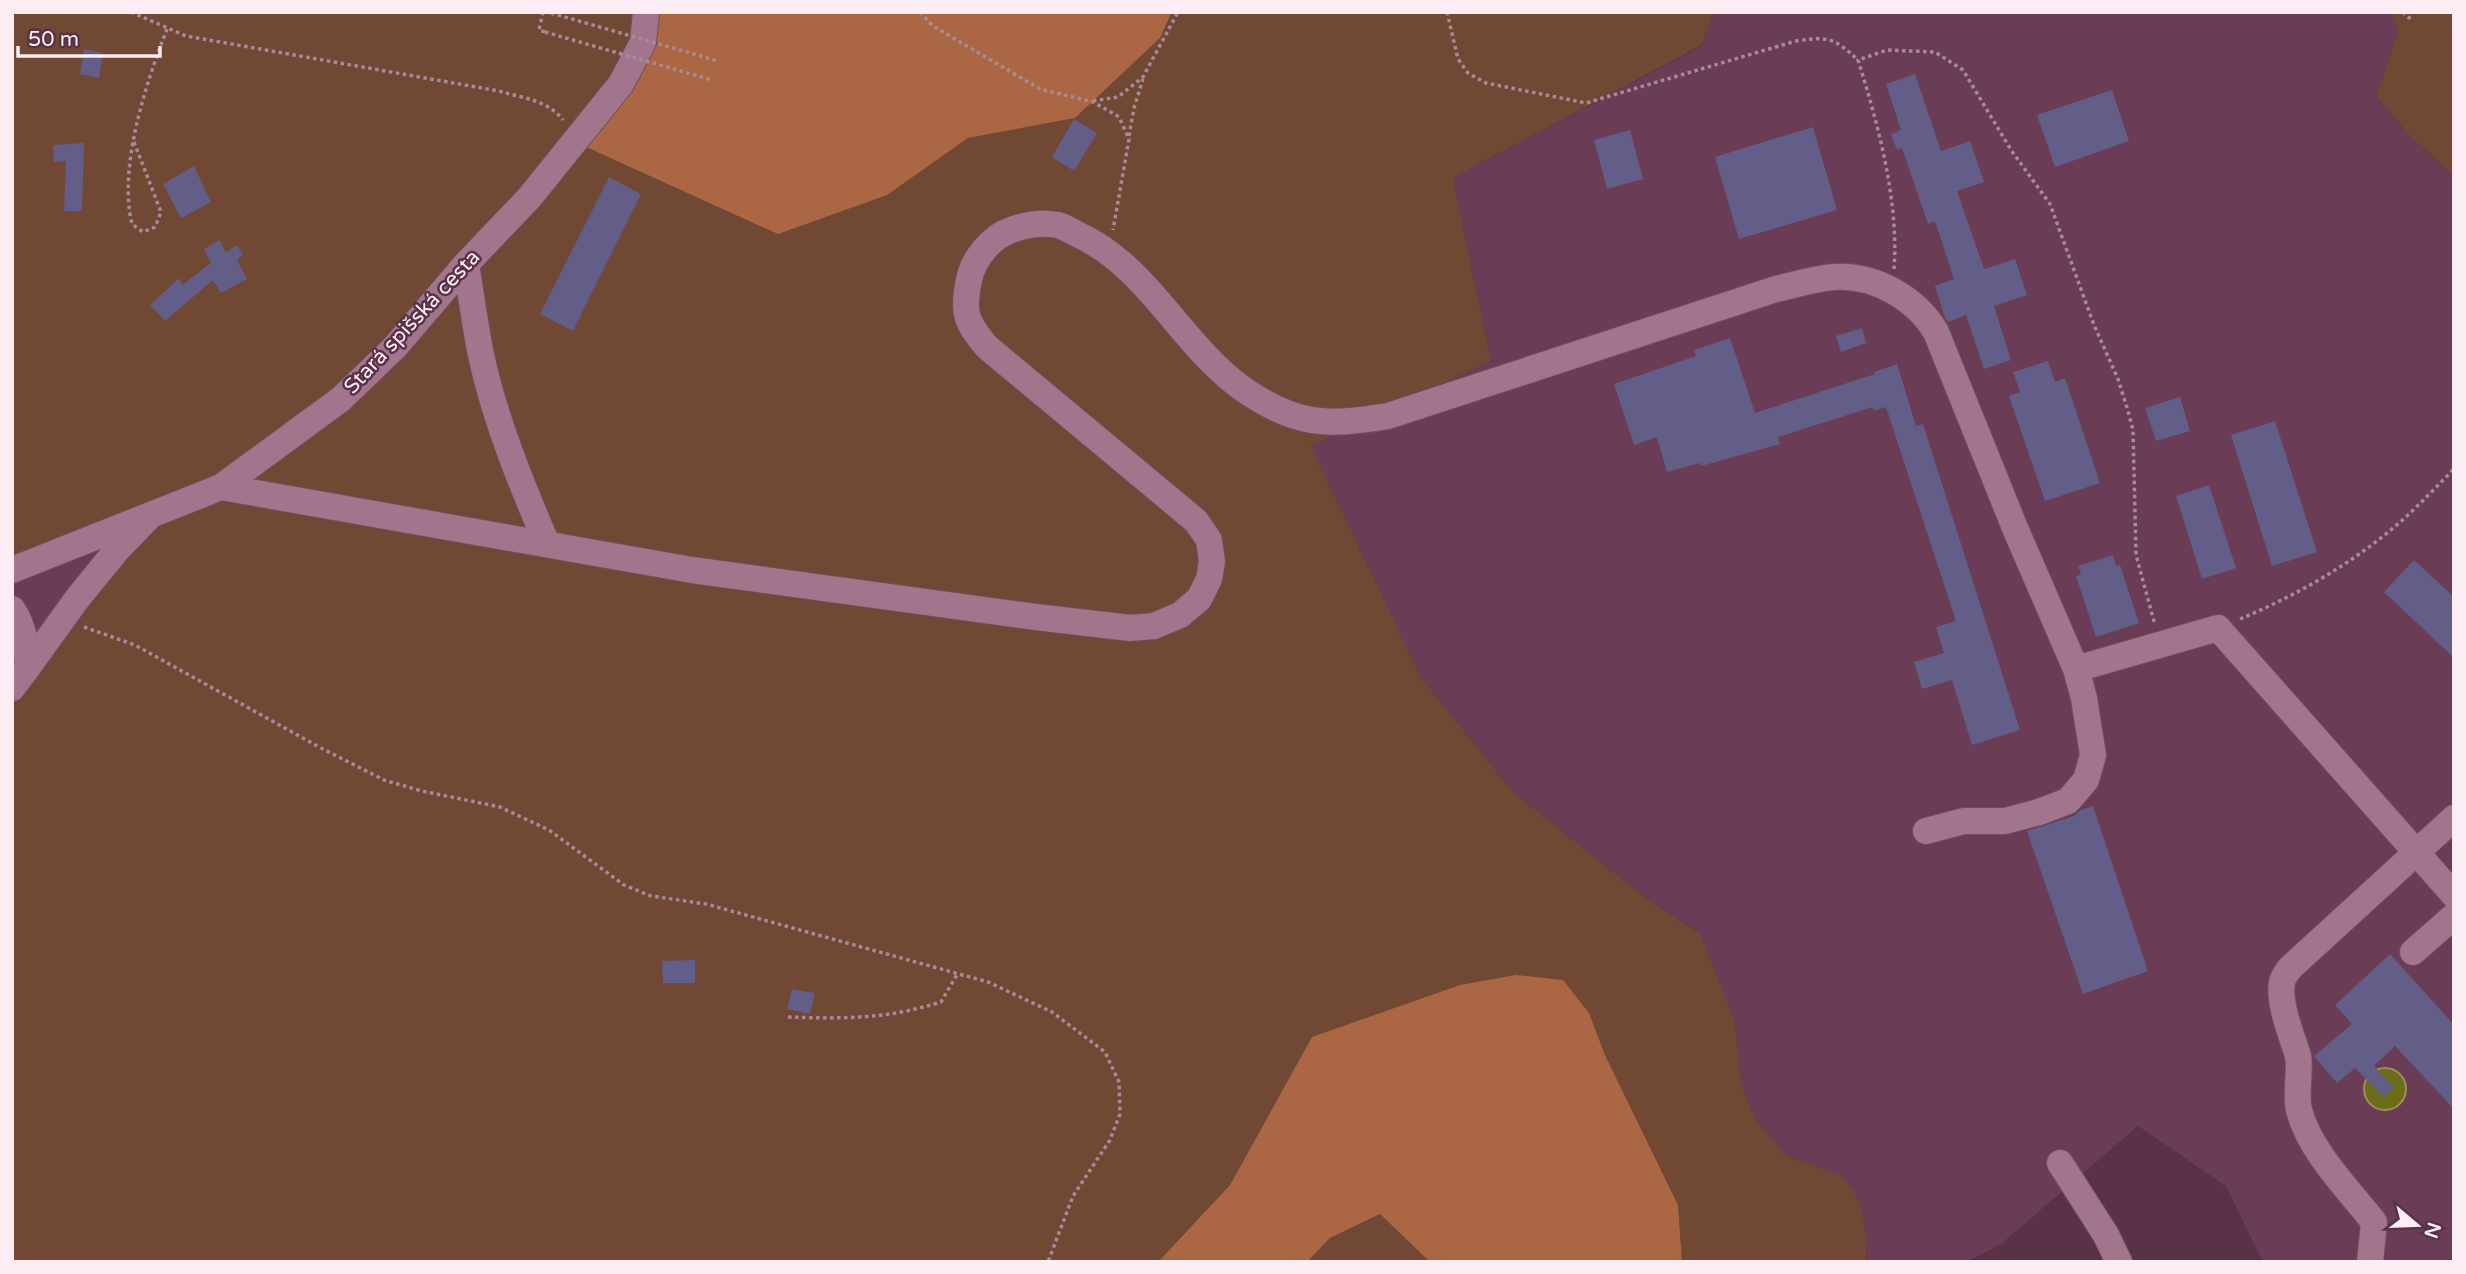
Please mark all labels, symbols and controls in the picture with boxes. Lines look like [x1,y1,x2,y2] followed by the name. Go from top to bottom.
[18,14,159,58] scale bar
[28,27,79,52] text: 50 m
[339,245,485,399] street label: Stará spišská cesta
[2382,1190,2452,1260] north arrow
[2419,1219,2445,1241] text: N

